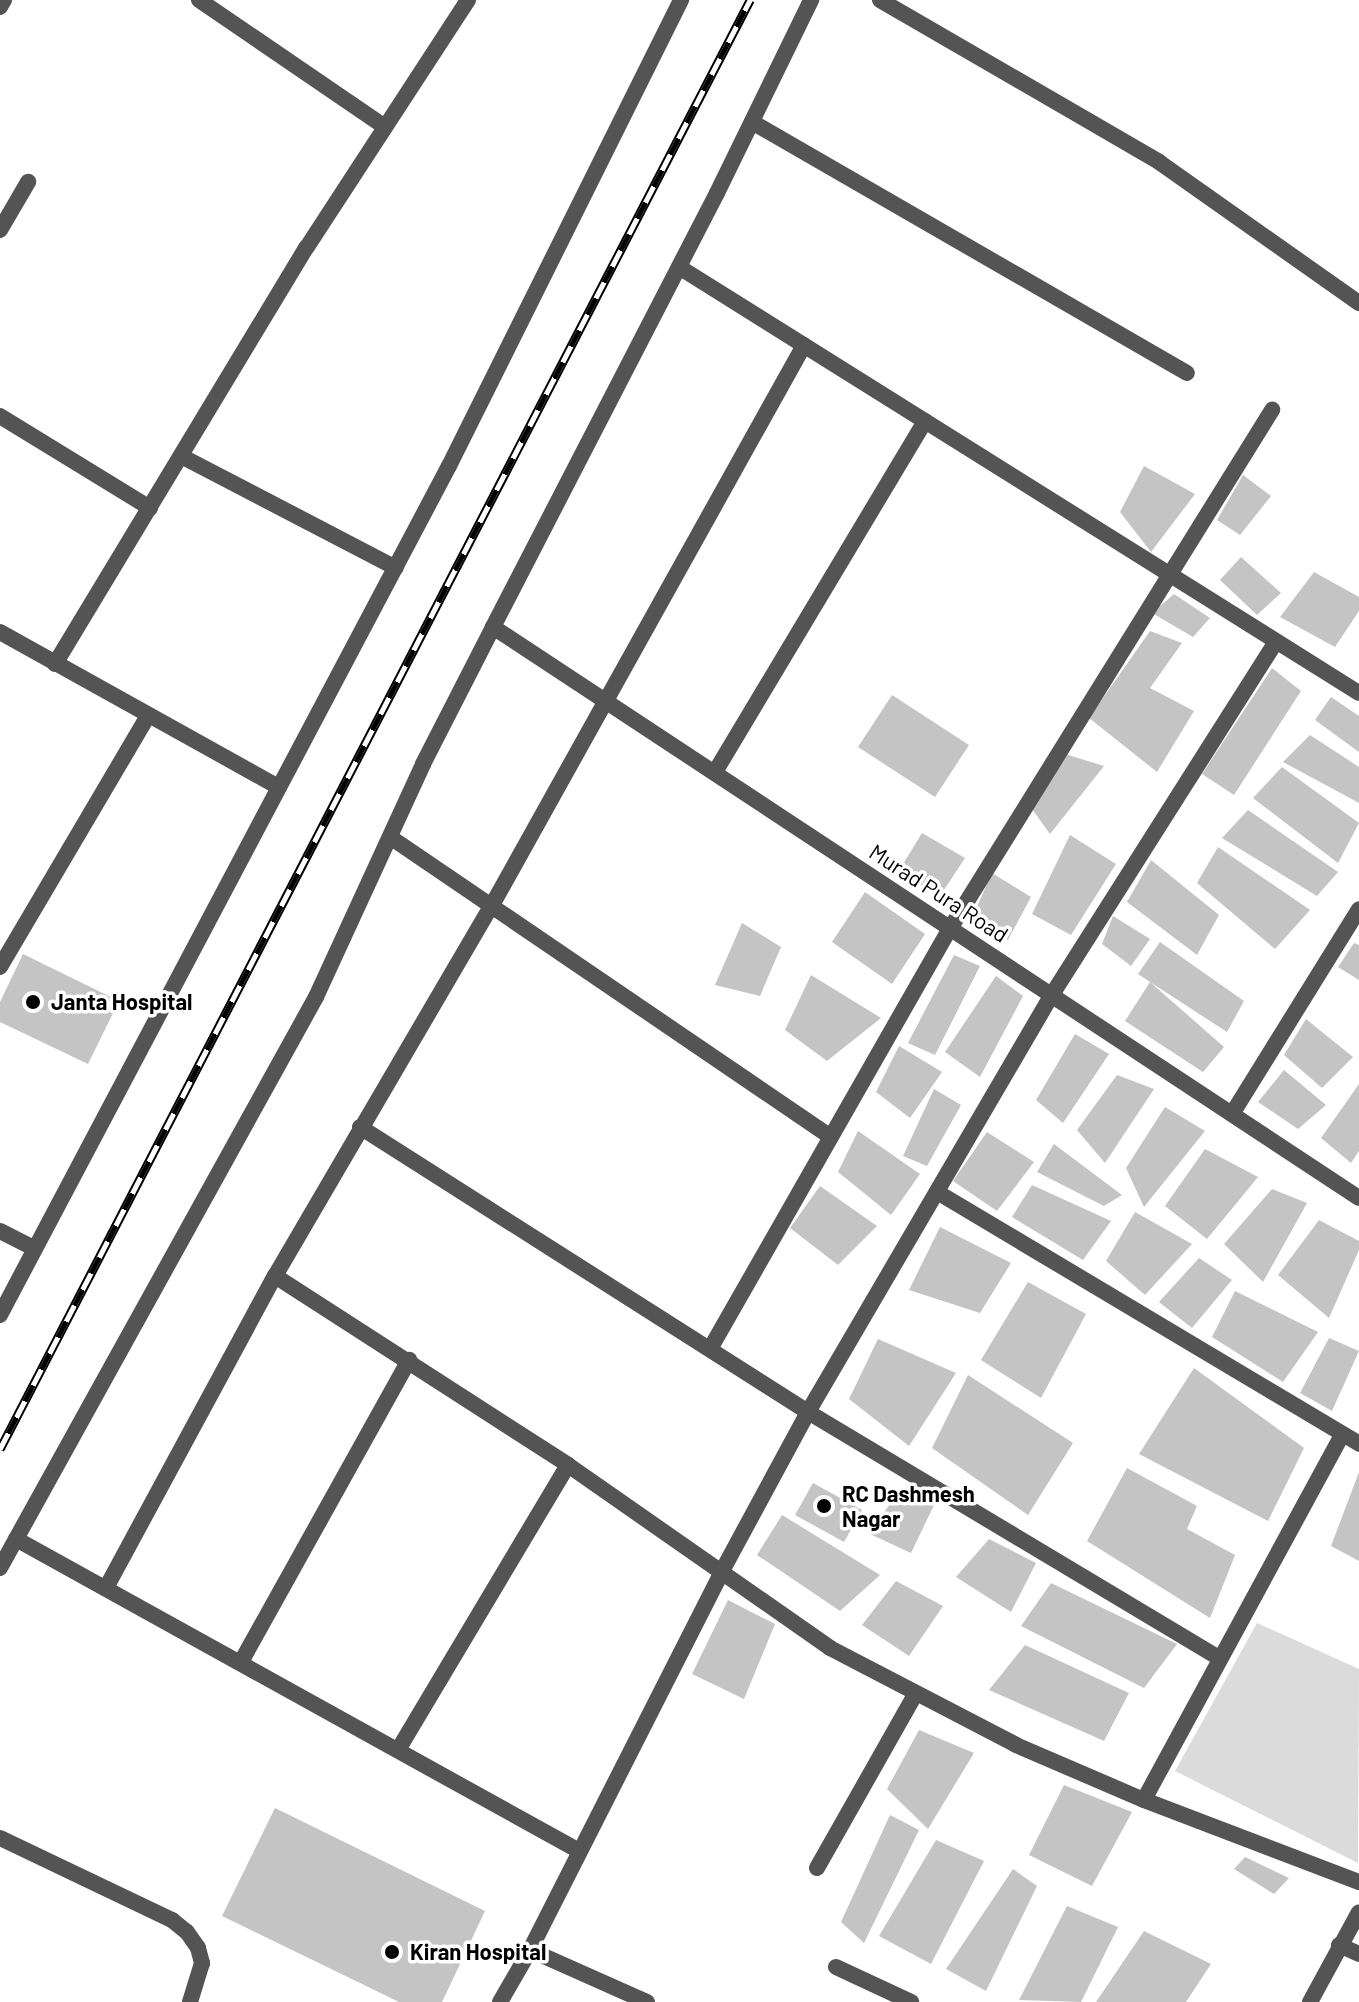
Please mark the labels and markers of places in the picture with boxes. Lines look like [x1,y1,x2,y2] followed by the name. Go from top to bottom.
[51,989,192,1015] place label: Janta Hospital
[22,991,44,1013] marker: Janta Hospital
[842,1480,975,1532] place label: RC Dashmesh Nagar
[813,1495,835,1517] marker: RC Dashmesh Nagar
[410,1939,546,1965] place label: Kiran Hospital
[381,1941,403,1963] marker: Kiran Hospital

